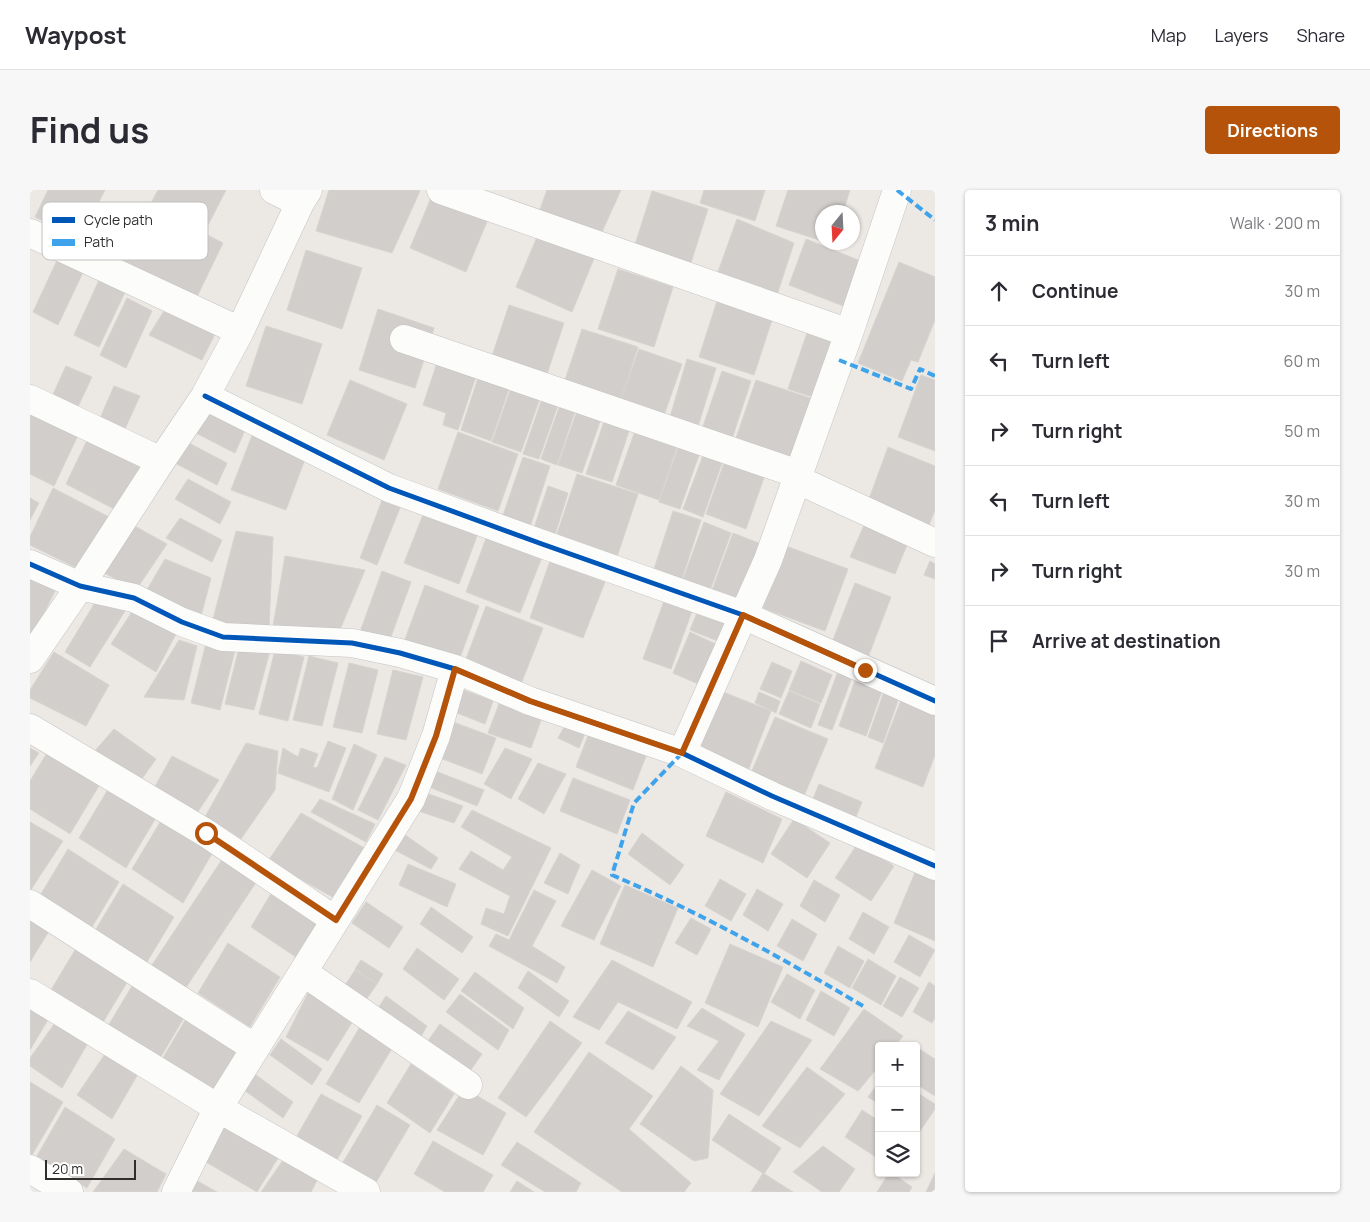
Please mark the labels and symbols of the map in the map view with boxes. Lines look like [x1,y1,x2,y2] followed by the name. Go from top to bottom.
[42,202,208,260] legend
[815,205,860,250] north arrow
[84,210,153,229] text: Cycle path
[84,232,114,251] text: Path
[854,659,877,682] route end
[195,822,218,845] route start
[45,1157,136,1180] scale bar

